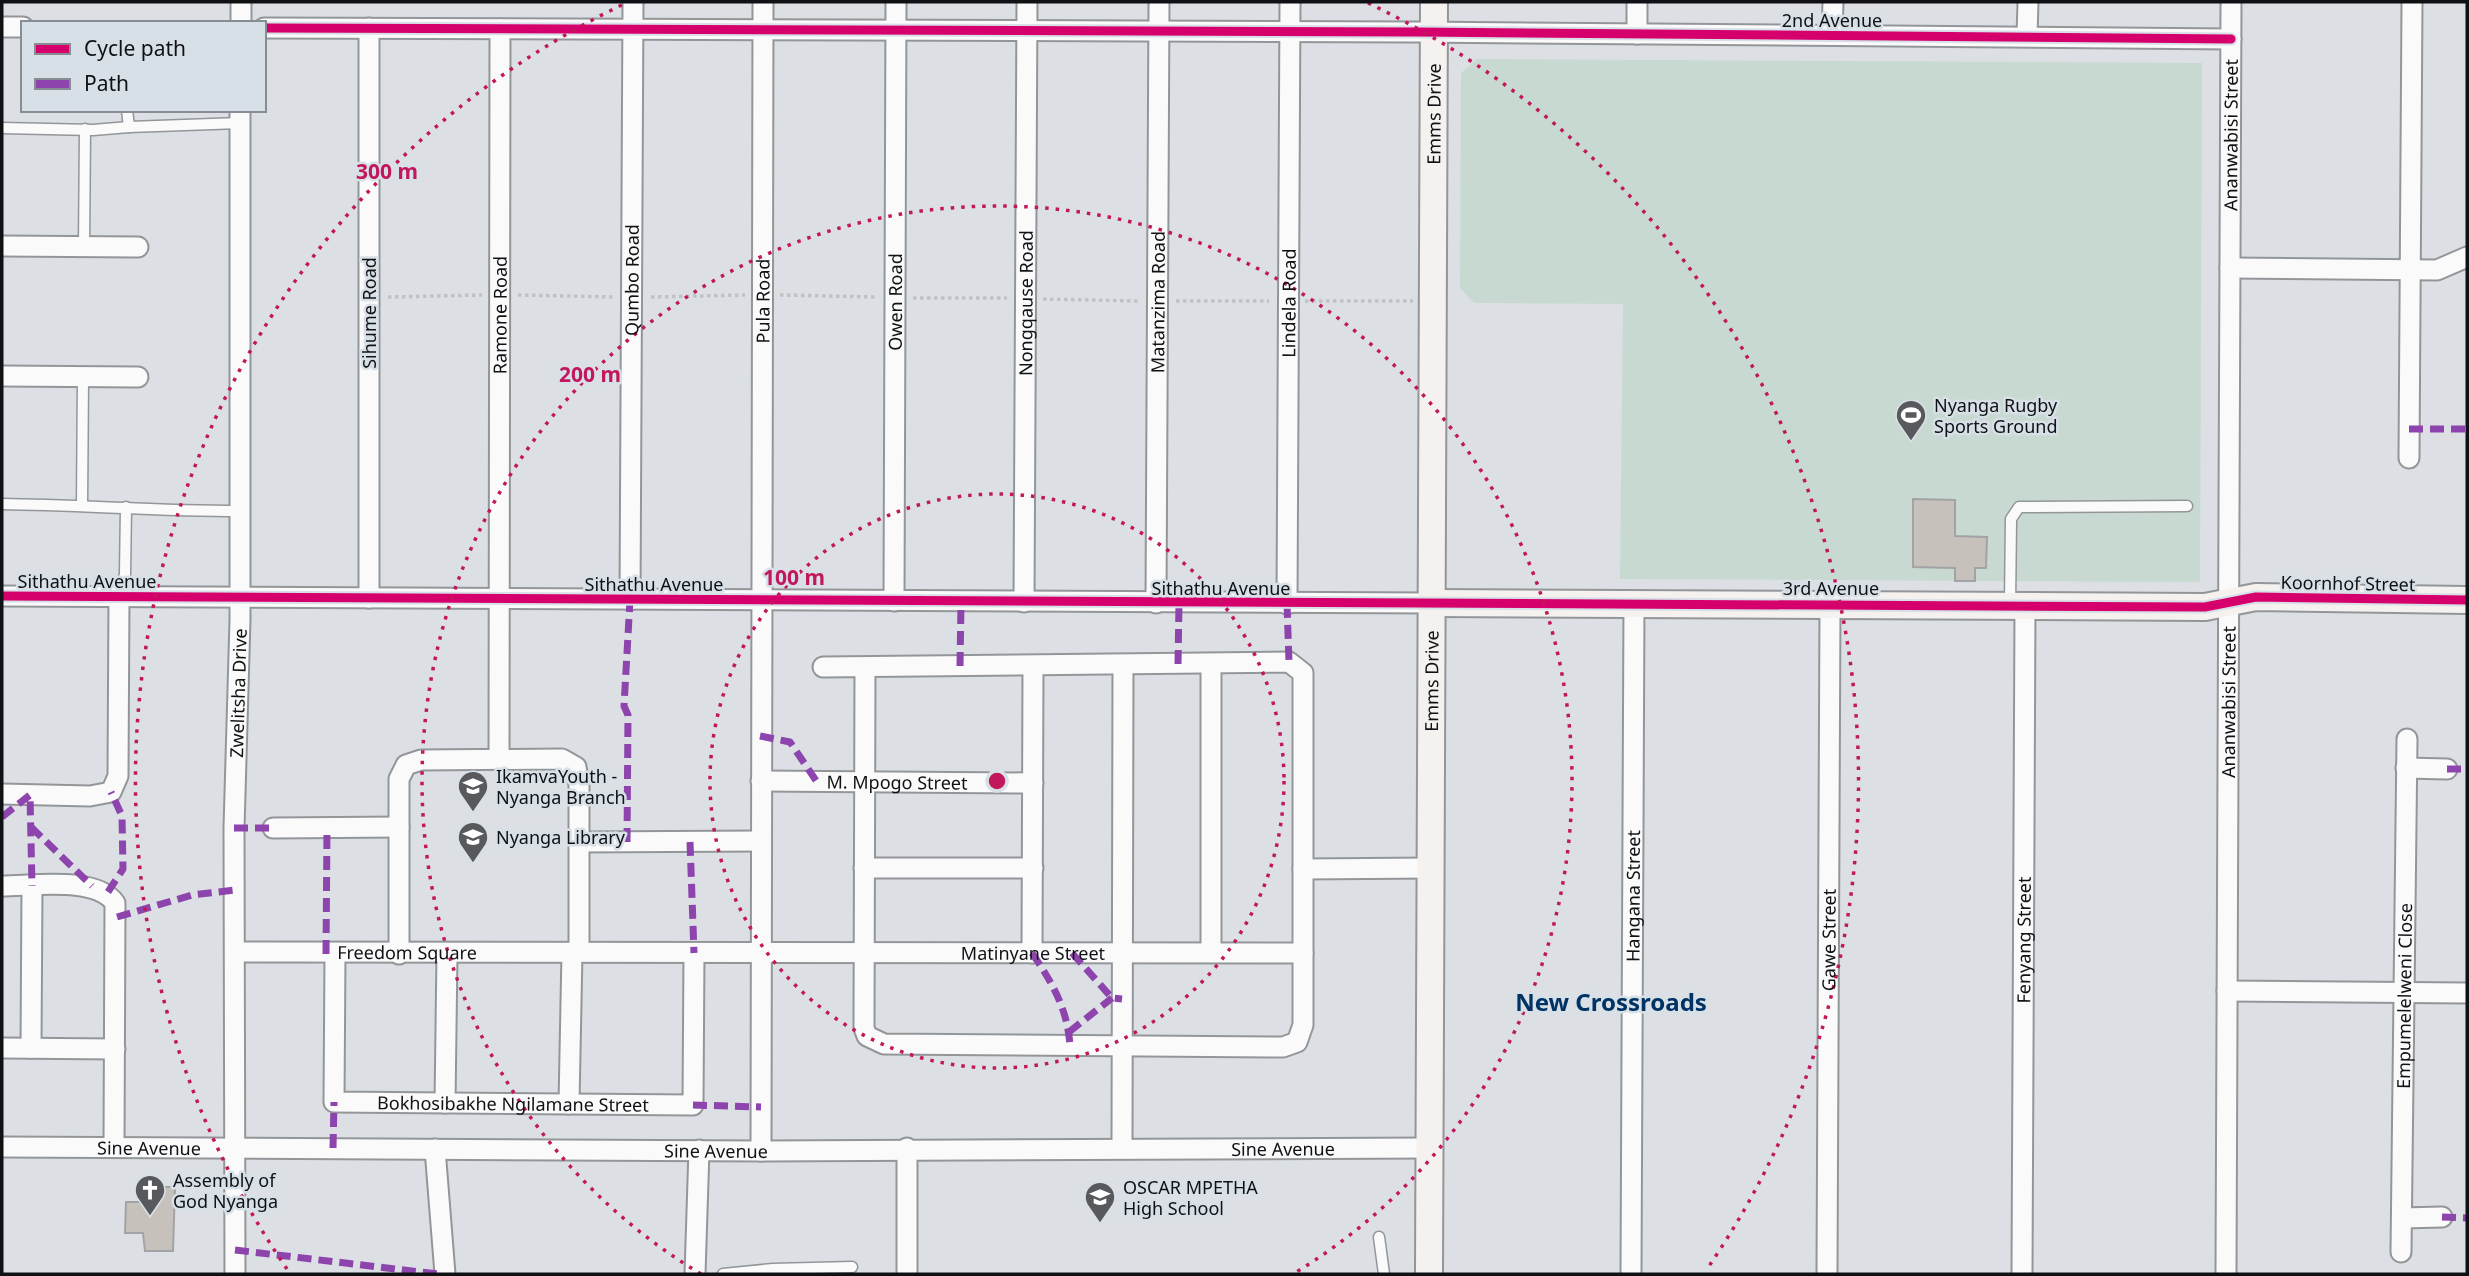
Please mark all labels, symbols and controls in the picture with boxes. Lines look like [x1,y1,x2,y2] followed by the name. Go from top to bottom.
[1782,8,1882,32] street label: 2nd Avenue
[21,21,266,112] legend
[84,34,186,62] text: Cycle path
[2218,58,2243,211] street label: Ananwabisi Street
[1421,63,1446,165] street label: Emms Drive
[84,69,129,97] text: Path
[356,157,418,185] text: 300 m
[619,224,644,336] street label: Qumbo Road
[1013,230,1038,376] street label: Nongqause Road
[1145,231,1170,373] street label: Matanzima Road
[1276,248,1301,358] street label: Lindela Road
[883,253,907,351] street label: Owen Road
[488,256,512,374] street label: Ramone Road
[357,257,381,369] street label: Sihume Road
[750,259,775,343] street label: Pula Road
[559,360,621,388] text: 200 m
[1934,393,2058,438] place label: Nyanga Rugby Sports Ground
[1894,398,1928,442] sports icon: Nyanga Rugby Sports Ground
[763,563,825,591] text: 100 m
[18,569,156,593] street label: Sithathu Avenue
[2280,570,2416,596] street label: Koornhof Street
[585,572,723,596] street label: Sithathu Avenue
[1152,576,1290,600] street label: Sithathu Avenue
[1783,576,1879,600] street label: 3rd Avenue
[2216,625,2241,778] street label: Ananwabisi Street
[224,628,252,758] street label: Zwelitsha Drive
[1419,630,1444,732] street label: Emms Drive
[496,764,626,809] place label: IkamvaYouth - Nyanga Branch
[456,769,490,813] school or university icon: IkamvaYouth - Nyanga Branch
[826,769,968,795] street label: M. Mpogo Street
[985,769,1009,793] centre of rings
[456,820,490,864] school or university icon: Nyanga Library
[496,825,626,849] place label: Nyanga Library
[1620,829,1645,962] street label: Hangana Street
[2011,876,2036,1004] street label: Fenyang Street
[1816,888,1841,991] street label: Gawe Street
[2391,903,2417,1089] street label: Empumelelweni Close
[337,940,477,964] street label: Freedom Square
[961,941,1106,965] street label: Matinyane Street
[1515,985,1707,1018] district label: New Crossroads
[377,1090,649,1117] street label: Bokhosibakhe Ngilamane Street
[97,1136,201,1160] street label: Sine Avenue
[1231,1136,1335,1161] street label: Sine Avenue
[664,1138,768,1163] street label: Sine Avenue
[173,1168,278,1213] place label: Assembly of God Nyanga
[133,1173,167,1217] church icon: Assembly of God Nyanga
[1123,1175,1258,1220] place label: OSCAR MPETHA High School
[1083,1180,1117,1224] school or university icon: OSCAR MPETHA High School

